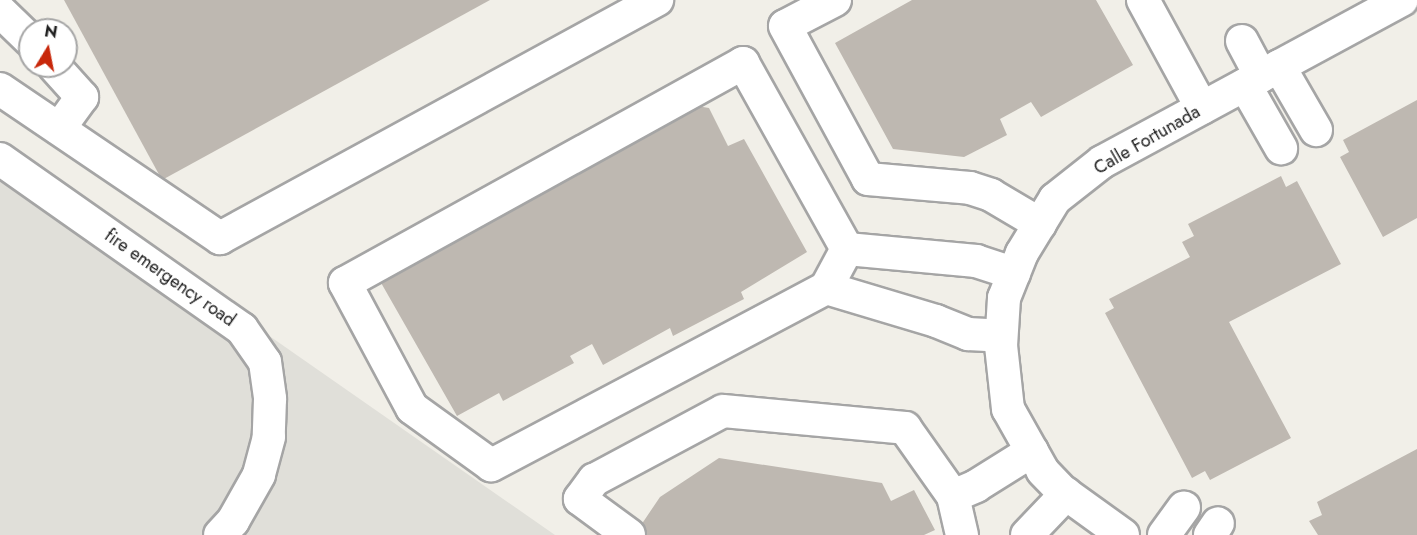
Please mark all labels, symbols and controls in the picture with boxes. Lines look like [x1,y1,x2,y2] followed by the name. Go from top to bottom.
[18,18,78,78] north arrow
[43,19,59,44] text: N
[1090,101,1204,179] street label: Calle Fortunada
[101,225,239,331] street label: fire emergency road

